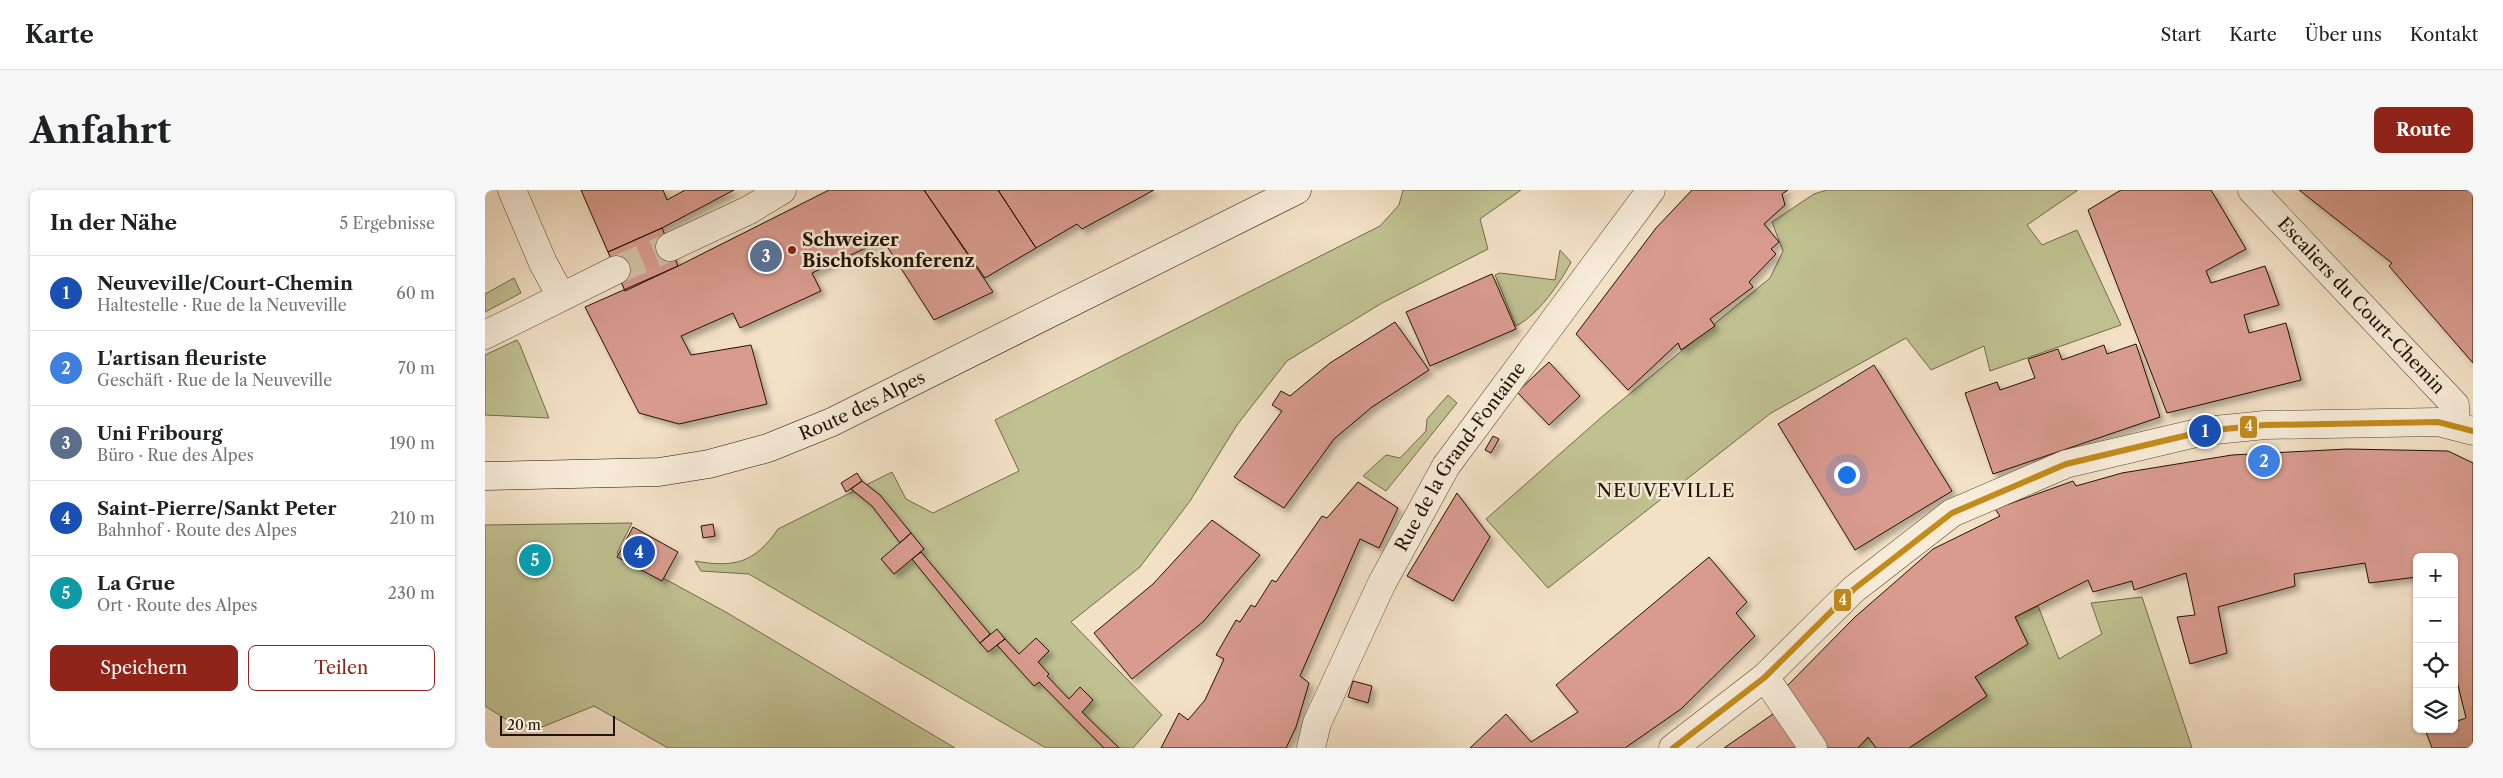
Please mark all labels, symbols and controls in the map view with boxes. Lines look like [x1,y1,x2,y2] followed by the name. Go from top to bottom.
[25,20,94,49] text: Karte
[2161,24,2201,46] text: Start
[2229,24,2277,46] text: Karte
[2305,24,2382,46] text: Über uns
[2410,24,2478,46] text: Kontakt
[2374,107,2473,153] button: Route
[30,109,171,152] text: Anfahrt
[50,210,177,235] text: In der Nähe
[340,213,435,233] text: 5 Ergebnisse
[2273,213,2450,398] street label: Escaliers du Court-Chemin
[802,229,975,272] place label: Schweizer Bischofskonferenz
[750,237,782,275] pin: 3
[786,244,798,256] marker: Schweizer Bischofskonferenz
[97,272,353,295] text: Neuveville/Court-Chemin
[62,283,70,303] text: 1
[396,283,435,303] text: 60 m
[97,295,347,315] text: Haltestelle · Rue de la Neuveville
[97,347,267,370] text: L'artisan fleuriste
[61,358,71,378] text: 2
[398,358,435,378] text: 70 m
[1390,358,1530,555] street label: Rue de la Grand-Fontaine
[796,366,929,445] street label: Route des Alpes
[97,370,332,390] text: Geschäft · Rue de la Neuveville
[2189,412,2221,450] pin: 1
[2239,415,2258,439] line badge: 4
[2245,417,2253,435] text: 4
[97,422,222,445] text: Uni Fribourg
[61,433,71,453] text: 3
[390,433,435,453] text: 190 m
[2248,442,2280,480] pin: 2
[97,445,254,465] text: Büro · Rue des Alpes
[1834,462,1860,488] your location
[1596,479,1736,502] district label: NEUVEVILLE
[97,497,337,520] text: Saint-Pierre/Sankt Peter
[61,508,71,528] text: 4
[390,508,435,528] text: 210 m
[97,520,297,540] text: Bahnhof · Route des Alpes
[623,533,655,571] pin: 4
[519,541,551,579] pin: 5
[2413,553,2458,733] map controls
[2413,553,2458,598] button: +
[97,572,175,595] text: La Grue
[62,583,70,603] text: 5
[388,583,435,603] text: 230 m
[1833,588,1852,612] line badge: 4
[1839,591,1847,609] text: 4
[97,595,258,615] text: Ort · Route des Alpes
[2413,598,2458,643] button: −
[2413,643,2458,688] button: locate
[50,645,238,691] button: Speichern
[248,645,435,691] button: Teilen
[2413,688,2458,733] button: layers
[500,713,615,736] scale bar
[507,716,541,734] text: 20 m

